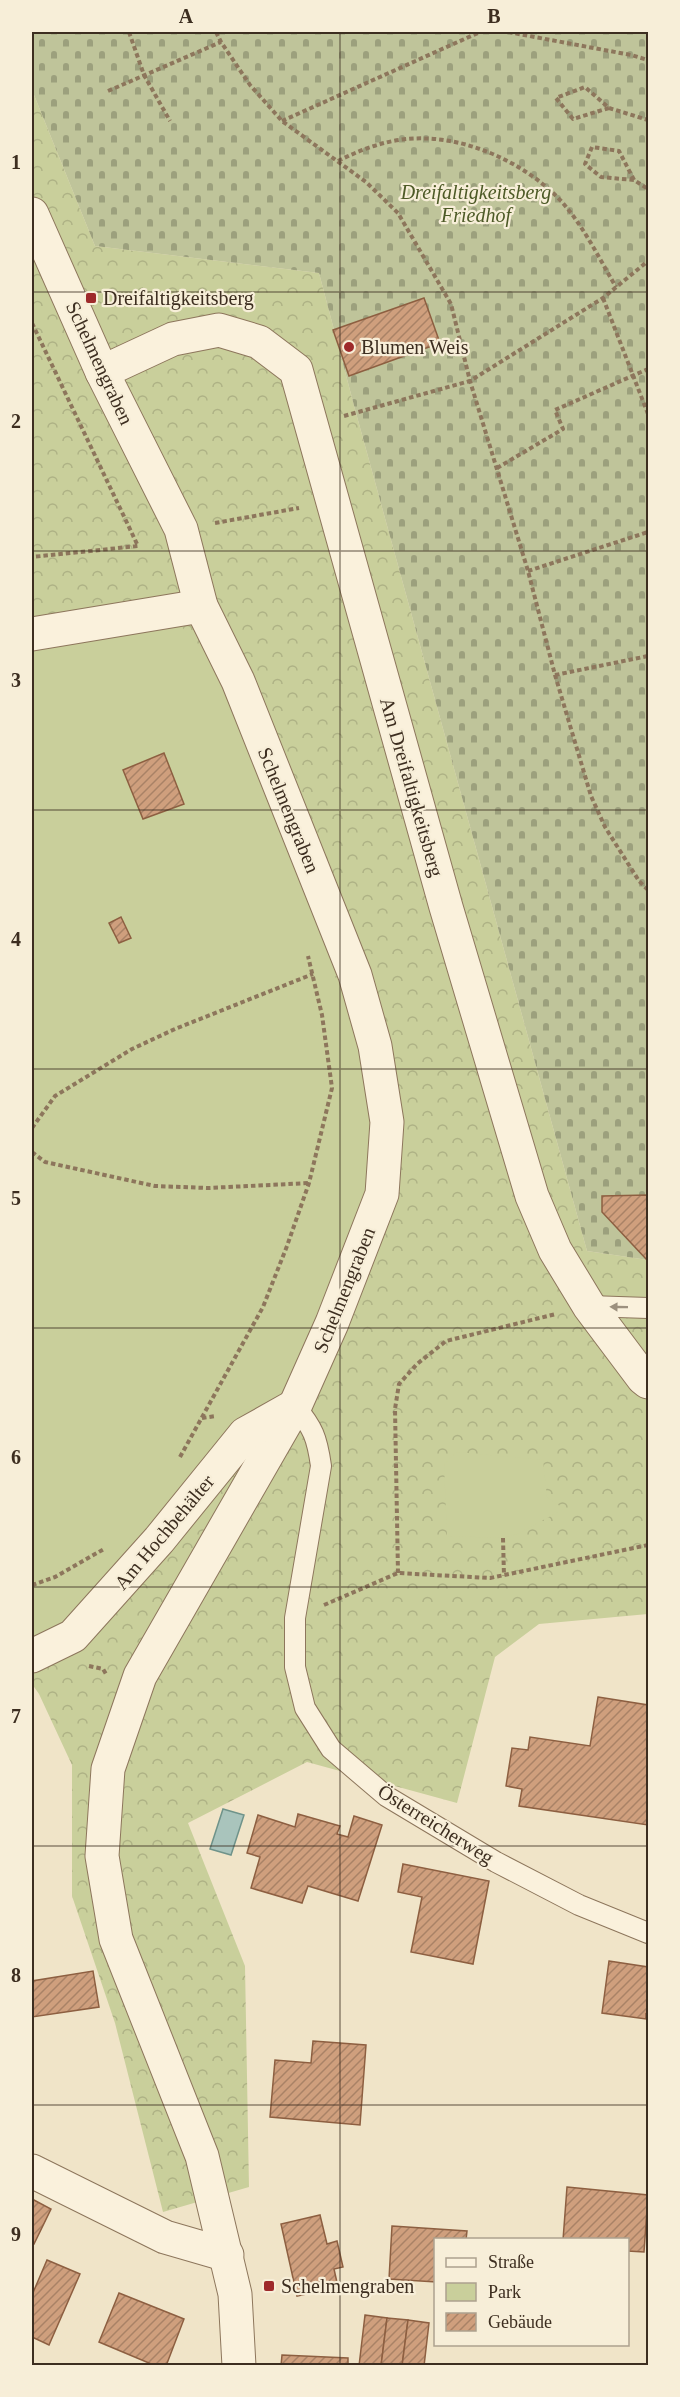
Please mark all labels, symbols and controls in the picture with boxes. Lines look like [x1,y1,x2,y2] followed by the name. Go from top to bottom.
[179,5,194,27] text: A
[487,5,501,27] text: B
[11,151,21,173] text: 1
[400,181,551,227] park label: Dreifaltigkeitsberg Friedhof
[103,287,254,310] place label: Dreifaltigkeitsberg
[84,291,98,305] marker: Dreifaltigkeitsberg
[61,298,138,428] street label: Schelmengraben
[361,336,469,358] place label: Blumen Weis
[342,340,356,354] marker: Blumen Weis
[11,410,21,432] text: 2
[11,669,21,691] text: 3
[375,695,448,880] street label: Am Dreifaltigkeitsberg
[253,744,324,876] street label: Schelmengraben
[11,928,21,950] text: 4
[11,1187,21,1209] text: 5
[309,1224,380,1356] street label: Schelmengraben
[609,1302,628,1312] one-way arrow
[11,1446,21,1468] text: 6
[110,1470,219,1594] street label: Am Hochbehälter
[11,1705,21,1727] text: 7
[374,1780,498,1869] street label: Österreicherweg
[11,1964,21,1986] text: 8
[11,2223,21,2245] text: 9
[434,2238,629,2346] legend
[488,2252,534,2272] text: Straße
[281,2275,414,2298] place label: Schelmengraben
[262,2279,276,2293] marker: Schelmengraben
[488,2282,521,2302] text: Park
[488,2312,552,2332] text: Gebäude

